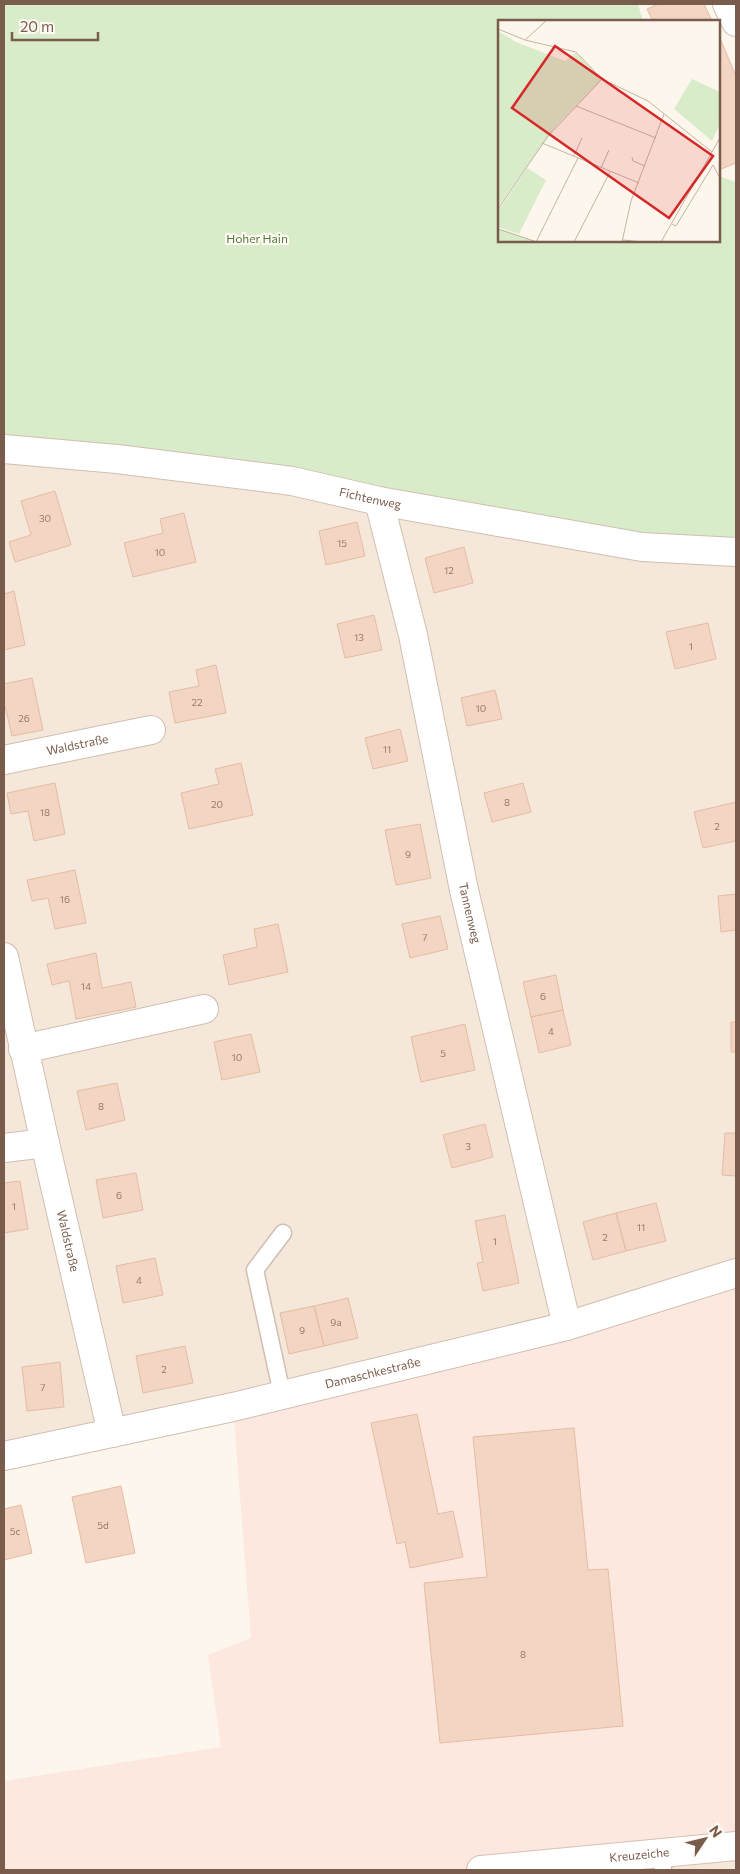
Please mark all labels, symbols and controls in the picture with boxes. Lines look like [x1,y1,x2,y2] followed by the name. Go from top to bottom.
[12,10,99,42] scale bar
[20,17,54,35] text: 20 m
[498,20,720,242] inset map
[226,231,288,245] park label: Hoher Hain
[338,484,403,511] street label: Fichtenweg
[39,512,51,524] house number: 30
[337,537,347,549] house number: 15
[155,546,165,558] house number: 10
[444,564,454,576] house number: 12
[354,631,364,643] house number: 13
[689,640,693,652] house number: 1
[191,696,203,708] house number: 22
[476,702,486,714] house number: 10
[18,712,30,724] house number: 26
[45,731,109,757] street label: Waldstraße
[383,743,391,755] house number: 11
[504,796,510,808] house number: 8
[211,798,223,810] house number: 20
[40,806,50,818] house number: 18
[714,820,720,832] house number: 2
[405,848,411,860] house number: 9
[457,881,484,945] street label: Tannenweg
[60,893,70,905] house number: 16
[422,931,428,943] house number: 7
[81,980,91,992] house number: 14
[540,990,546,1002] house number: 6
[548,1025,554,1037] house number: 4
[440,1047,446,1059] house number: 5
[232,1051,242,1063] house number: 10
[98,1100,104,1112] house number: 8
[465,1140,471,1152] house number: 3
[116,1189,122,1201] house number: 6
[12,1200,16,1212] house number: 1
[55,1209,82,1273] street label: Waldstraße
[637,1221,645,1233] house number: 11
[602,1231,608,1243] house number: 2
[493,1235,497,1247] house number: 1
[136,1274,142,1286] house number: 4
[330,1316,342,1328] house number: 9a
[299,1324,305,1336] house number: 9
[323,1354,422,1390] street label: Damaschkestraße
[161,1363,167,1375] house number: 2
[40,1381,46,1393] house number: 7
[97,1519,109,1531] house number: 5d
[10,1525,20,1537] house number: 5c
[520,1648,526,1660] house number: 8
[680,1814,730,1864] north arrow
[706,1822,726,1840] text: N
[609,1844,670,1864] street label: Kreuzeiche

